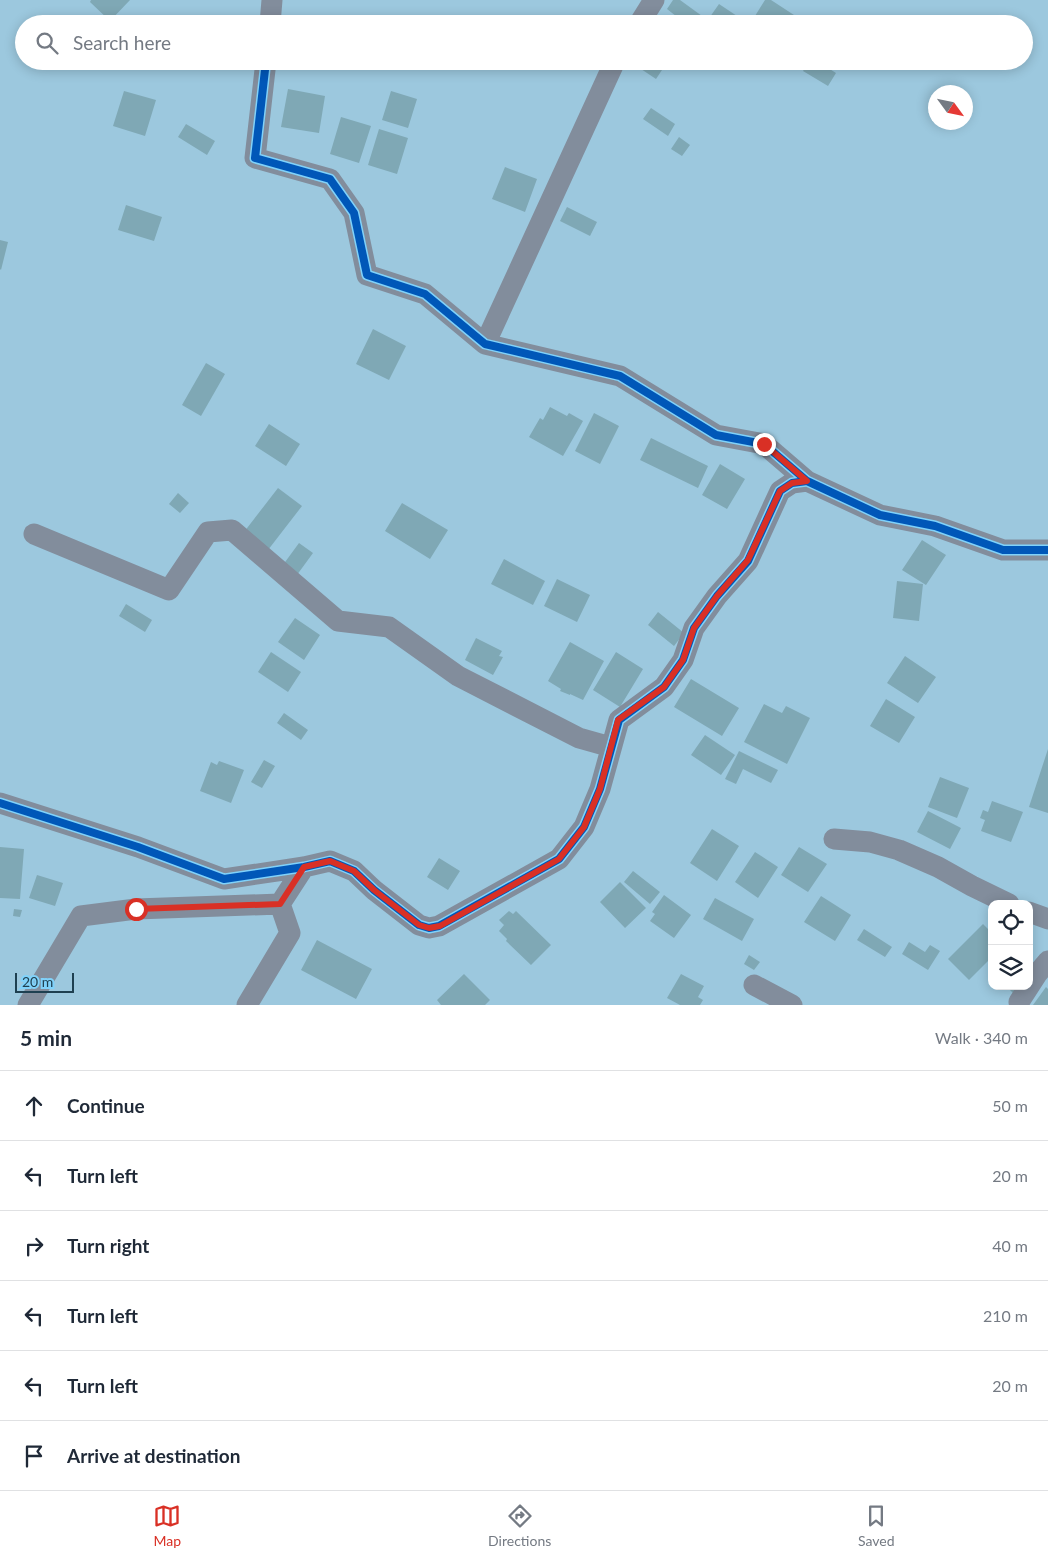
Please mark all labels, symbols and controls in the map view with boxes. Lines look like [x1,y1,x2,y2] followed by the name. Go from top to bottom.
[15,15,1033,70] search box
[33,29,61,57] icon: search
[73,31,171,54] text: Search here
[928,85,973,130] north arrow
[753,433,776,456] route end
[125,898,148,921] route start
[988,900,1033,990] map controls
[988,900,1033,945] button: locate
[988,945,1033,990] button: layers
[15,970,74,993] scale bar
[22,973,53,990] text: 20 m
[20,1025,72,1050] text: 5 min
[935,1028,1028,1047] text: Walk · 340 m
[20,1092,48,1120] icon: ahead
[67,1094,145,1117] text: Continue
[992,1096,1028,1115] text: 50 m
[20,1162,48,1190] icon: left
[67,1164,138,1187] text: Turn left
[992,1166,1028,1185] text: 20 m
[20,1232,48,1260] icon: right
[67,1234,149,1257] text: Turn right
[992,1236,1028,1255] text: 40 m
[20,1302,48,1330] icon: left
[67,1304,138,1327] text: Turn left
[983,1306,1028,1325] text: 210 m
[20,1372,48,1400] icon: left
[67,1374,138,1397] text: Turn left
[992,1376,1028,1395] text: 20 m
[20,1442,48,1470] icon: arrive
[67,1444,240,1467] text: Arrive at destination
[153,1502,181,1549] tab: Map
[488,1502,551,1549] tab: Directions
[858,1502,895,1549] tab: Saved

